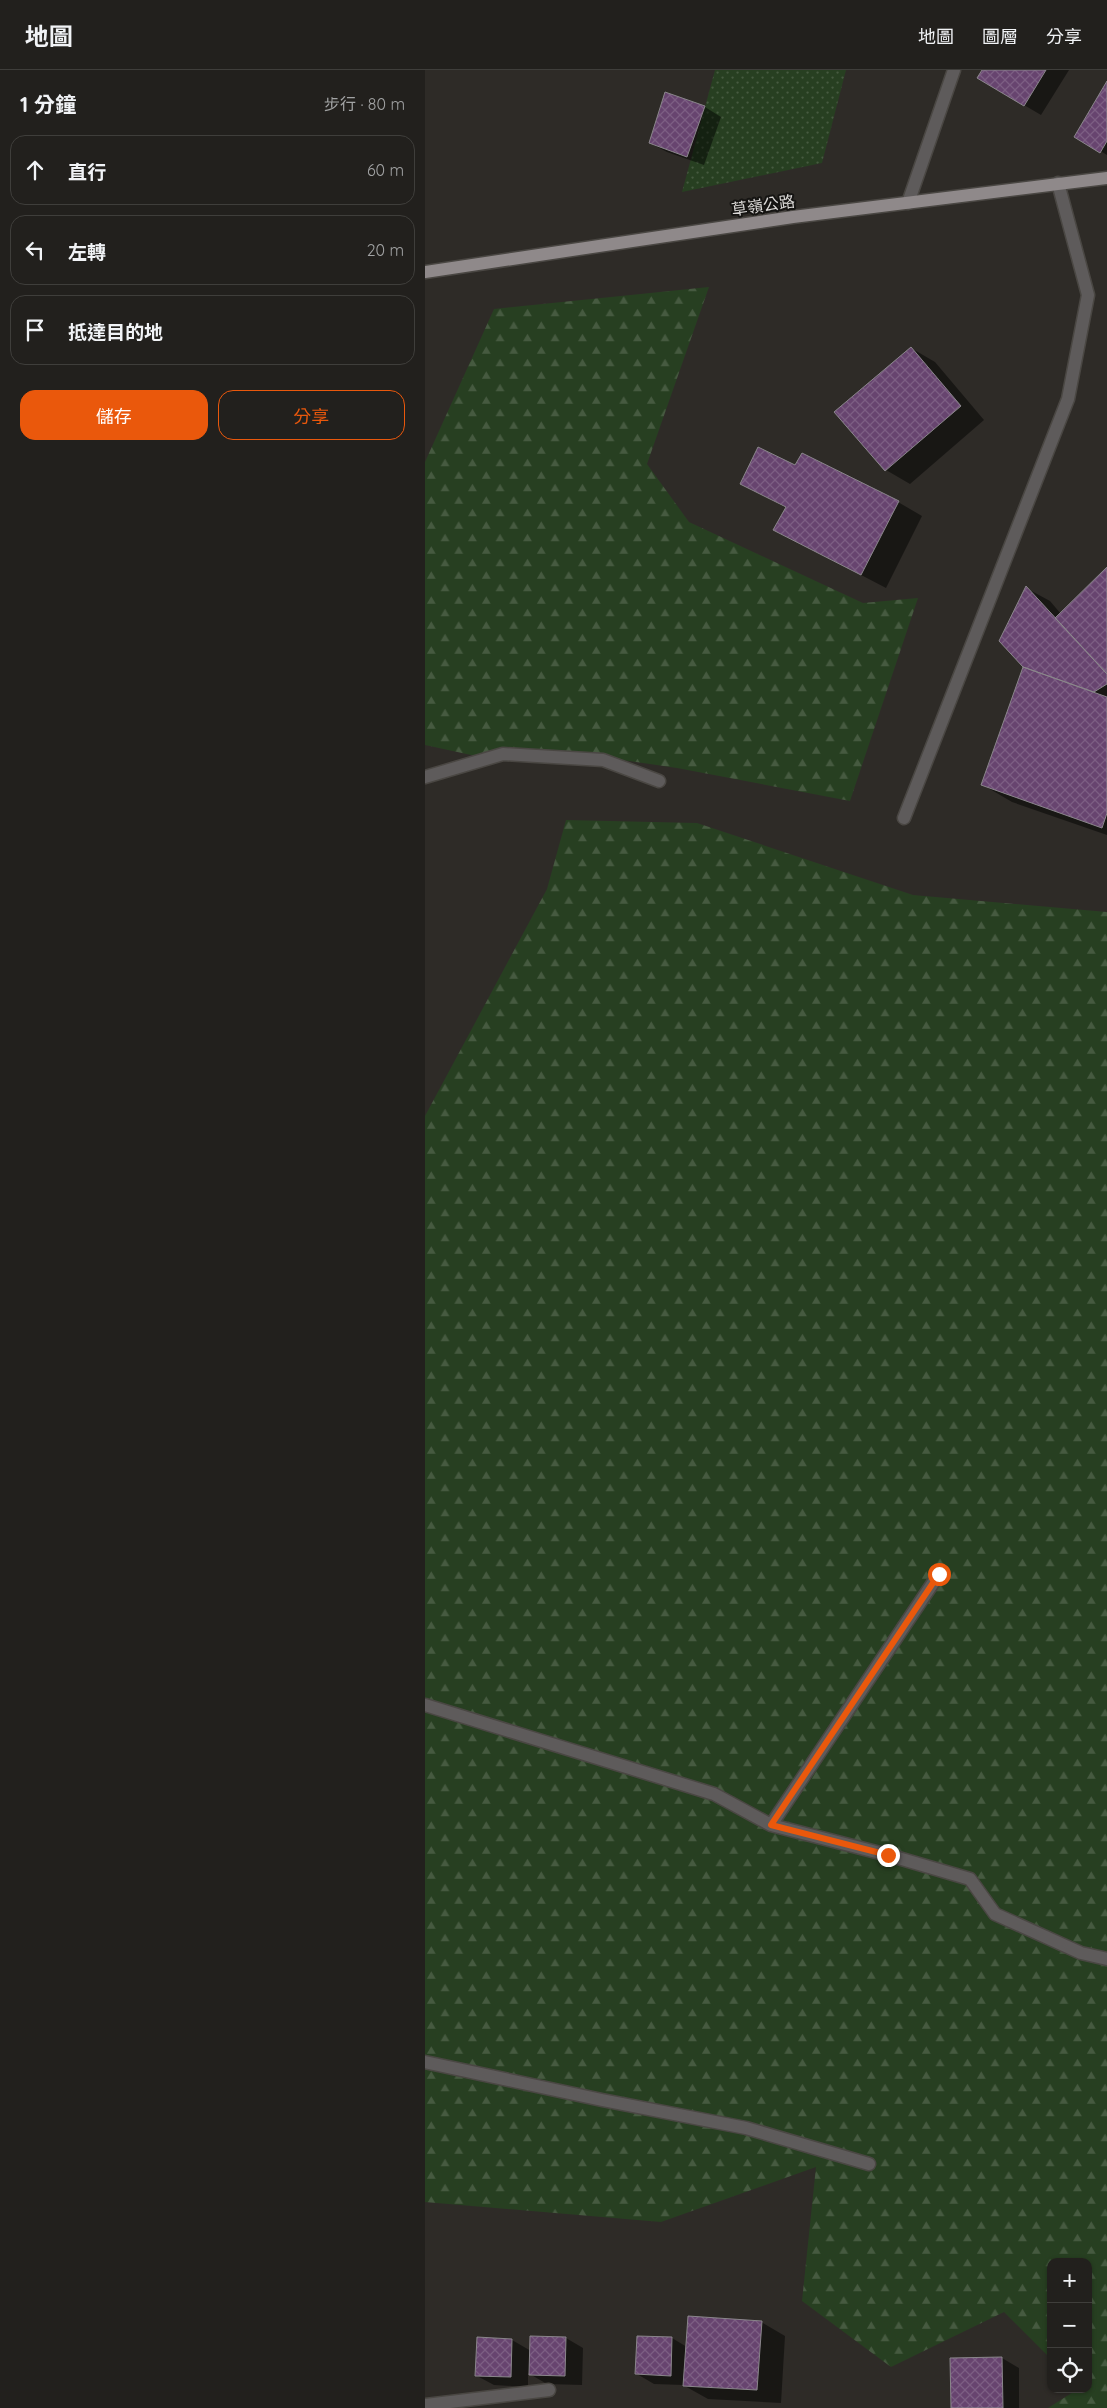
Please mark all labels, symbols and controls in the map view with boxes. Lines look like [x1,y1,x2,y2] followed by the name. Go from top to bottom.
[25,21,73,51] text: 地圖
[918,25,954,48] text: 地圖
[982,25,1018,48] text: 圖層
[1046,25,1082,48] text: 分享
[20,91,76,117] text: 1 分鐘
[324,94,405,114] text: 步行 · 80 m
[21,156,49,184] icon: ahead
[68,160,106,184] text: 直行
[367,160,404,180] text: 60 m
[730,191,796,219] street label: 草嶺公路
[21,236,49,264] icon: left
[68,240,106,264] text: 左轉
[367,240,404,260] text: 20 m
[21,316,49,344] icon: arrive
[68,320,163,344] text: 抵達目的地
[20,390,208,440] button: 儲存
[218,390,405,440] button: 分享
[928,1563,951,1586] route start
[877,1844,900,1867] route end
[1047,2258,1092,2393] map controls
[1047,2258,1092,2303] button: +
[1047,2303,1092,2348] button: −
[1047,2348,1092,2393] button: locate

